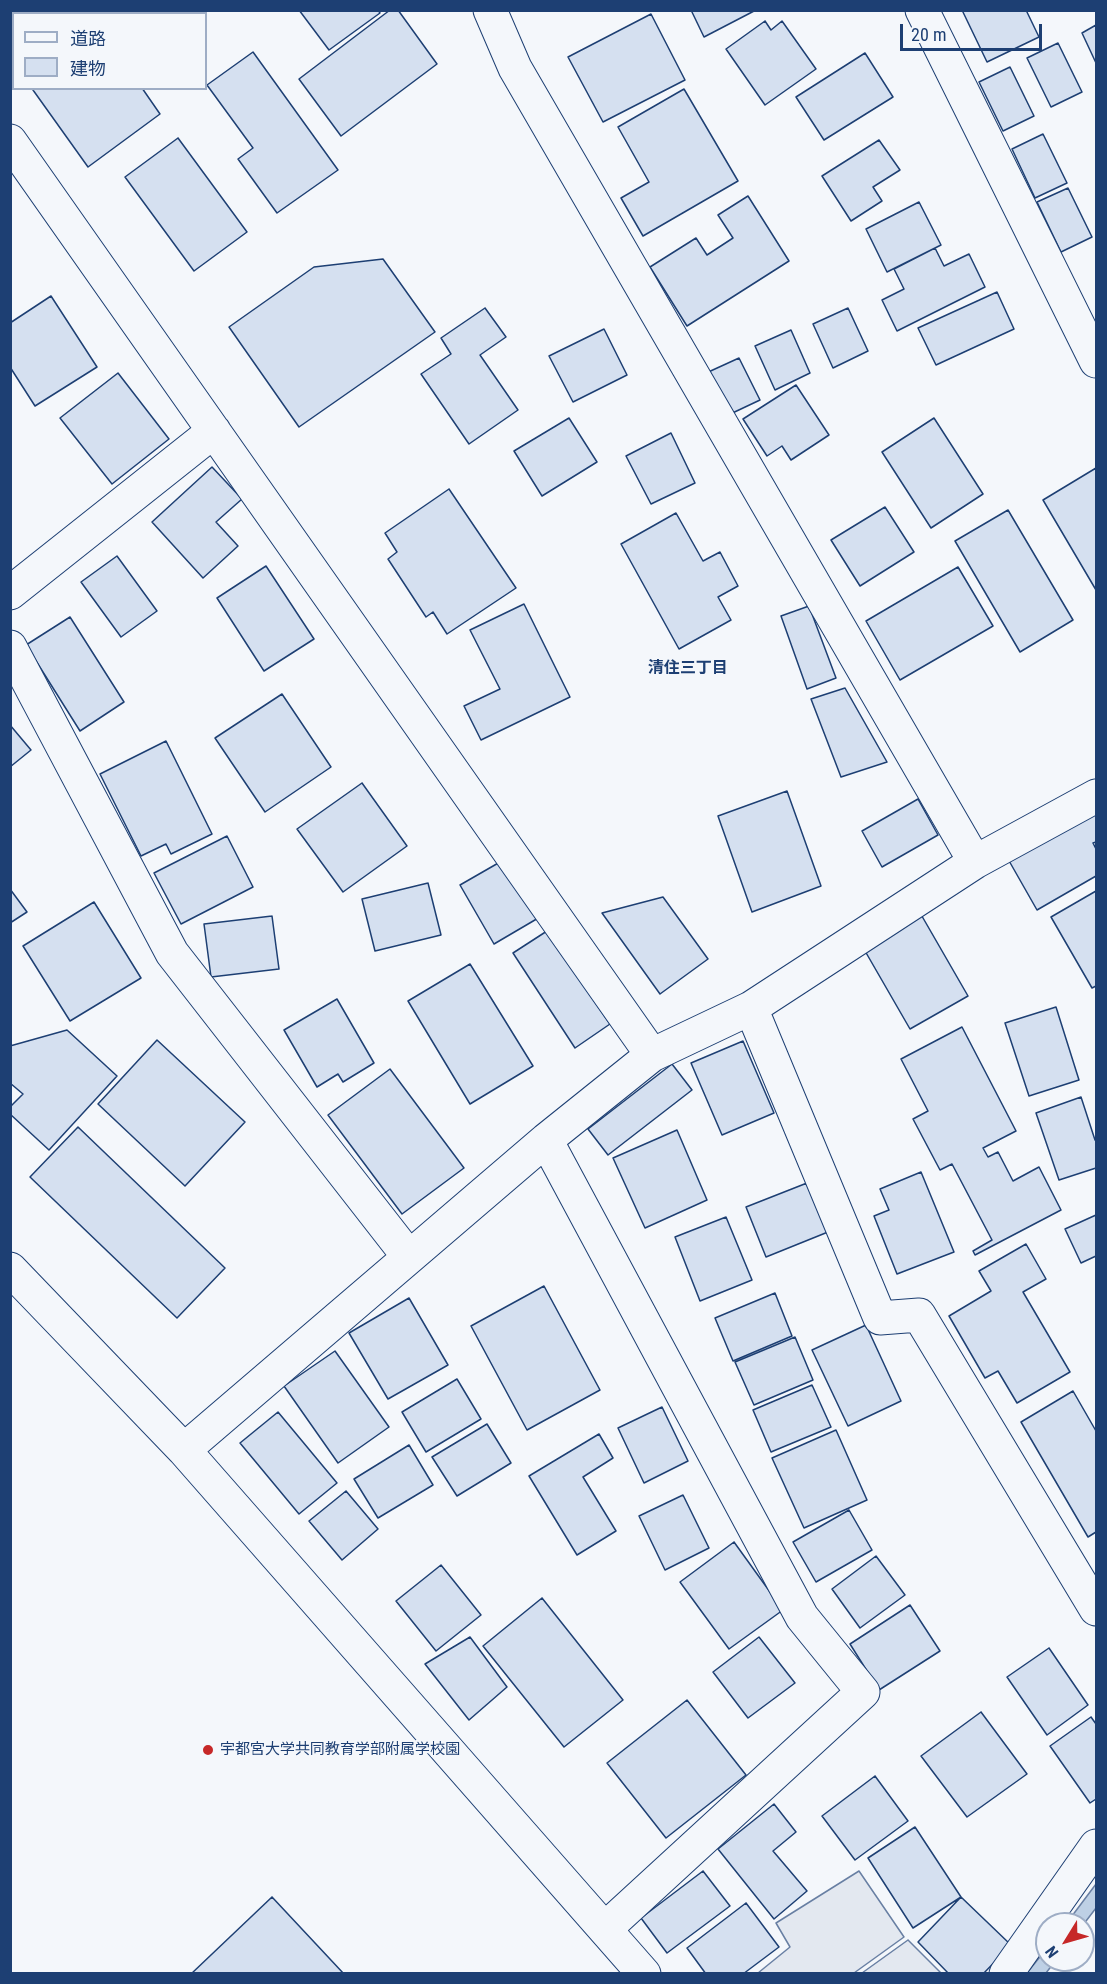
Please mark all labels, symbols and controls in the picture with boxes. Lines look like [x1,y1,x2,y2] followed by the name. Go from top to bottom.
[12,12,207,90] legend
[903,12,1046,50] scale bar
[911,24,946,45] text: 20 m
[70,28,106,49] text: 道路
[70,58,106,79] text: 建物
[648,659,728,679] district label: 清住三丁目
[220,1741,460,1759] place label: 宇都宮大学共同教育学部附属学校園
[201,1743,215,1757] marker: 宇都宮大学共同教育学部附属学校園
[1035,1912,1095,1972] north arrow
[1041,1942,1062,1962] text: N

